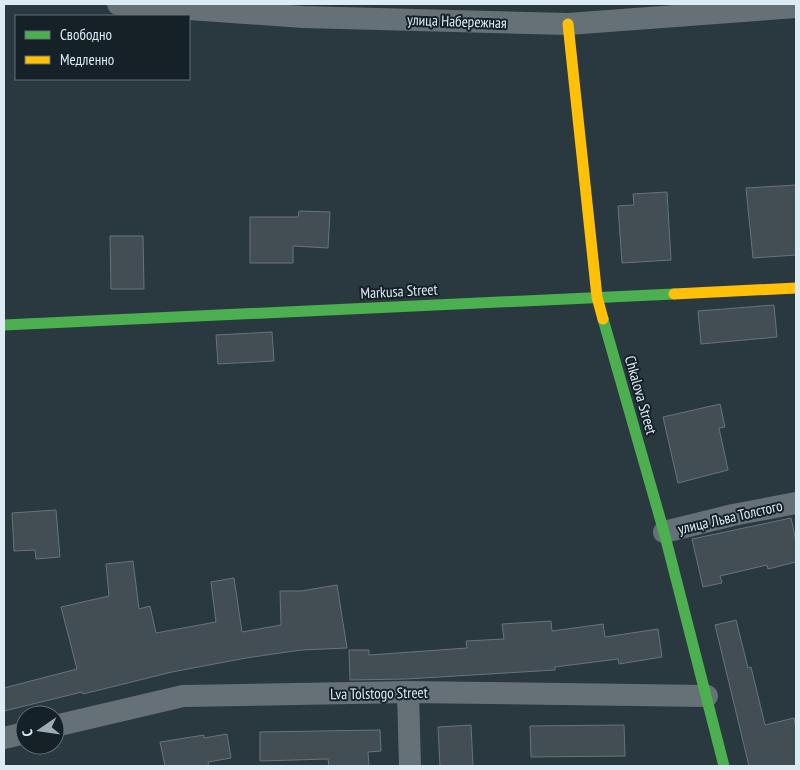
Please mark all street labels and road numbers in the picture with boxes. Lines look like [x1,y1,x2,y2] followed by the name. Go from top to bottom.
[407,10,507,32] street label: улица Набережная
[360,279,438,303] street label: Markusa Street
[621,353,661,437] street label: Chkalova Street
[676,496,784,538] street label: улица Льва Толстого
[330,683,428,703] street label: Lva Tolstogo Street

